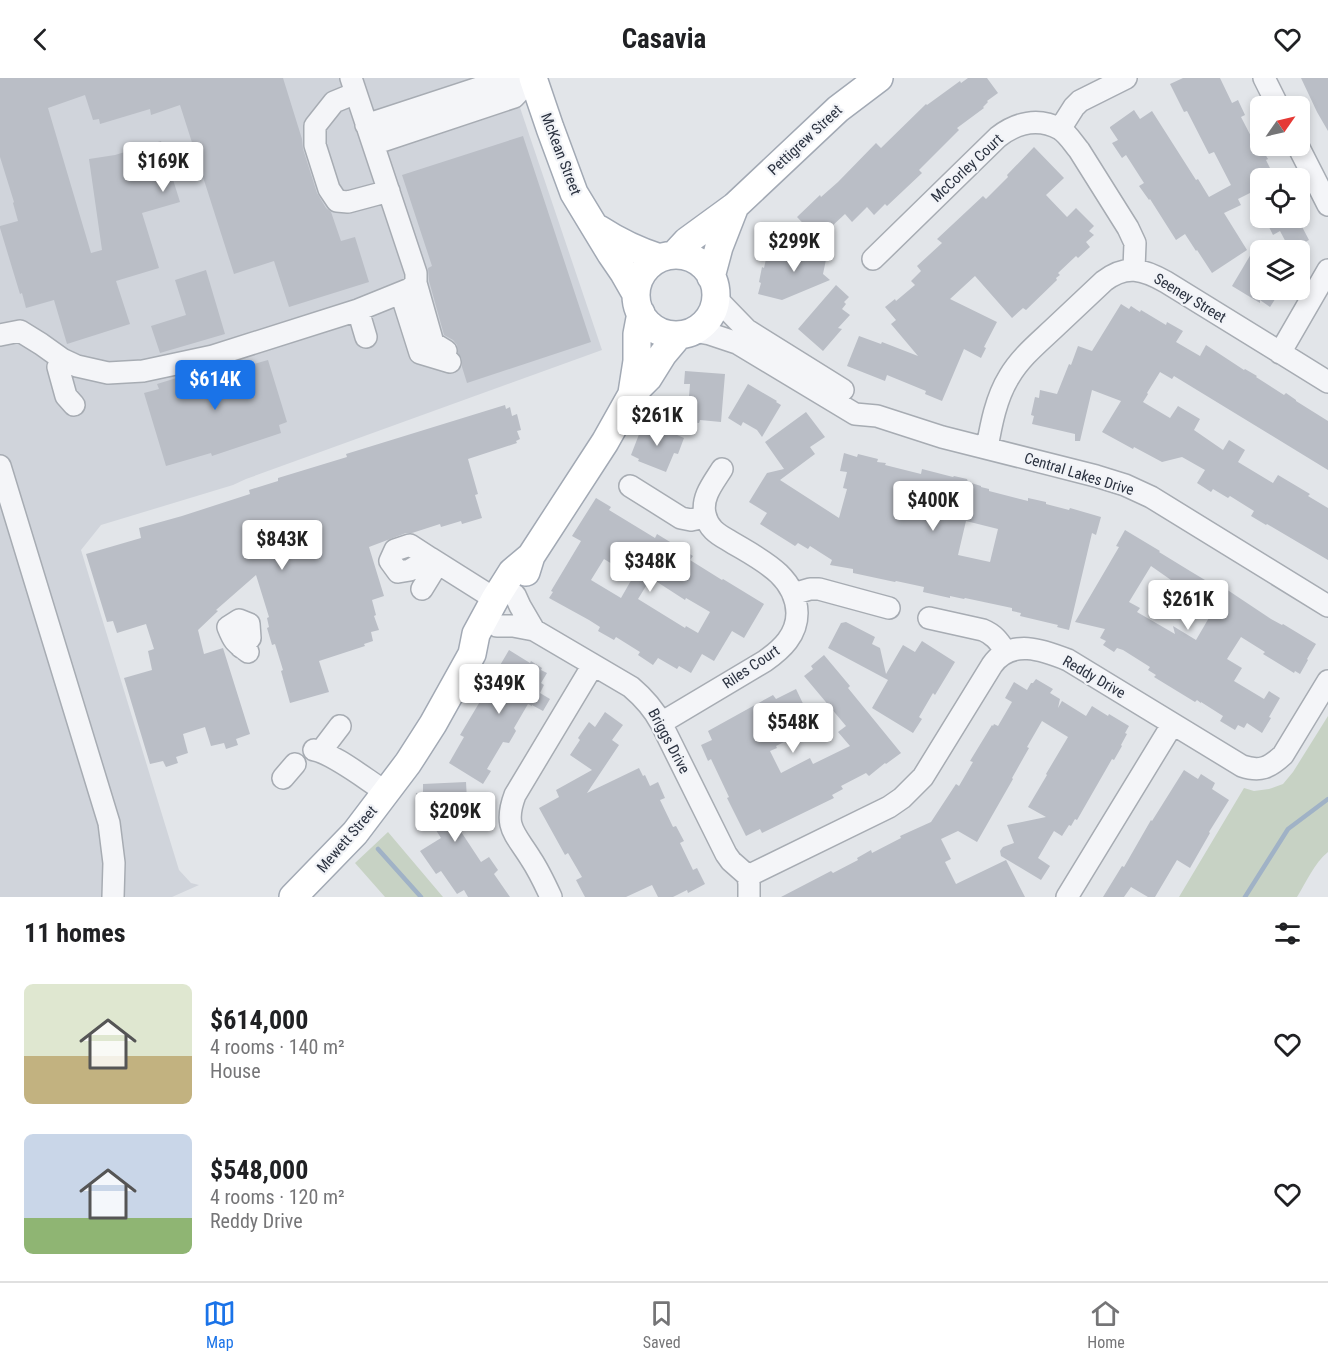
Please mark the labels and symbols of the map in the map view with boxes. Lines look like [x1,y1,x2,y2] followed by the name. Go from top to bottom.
[1250,96,1310,156] north arrow
[764,101,846,179] street label: Pettigrew Street
[537,110,585,198] street label: McKean Street
[927,130,1007,206] street label: McCorley Court
[121,142,205,193] pin: $169K
[752,222,836,273] pin: $299K
[1151,269,1229,327] street label: Seeney Street
[173,360,257,411] pin: $614K
[615,396,699,447] pin: $261K
[1022,449,1136,499] street label: Central Lakes Drive
[891,481,975,532] pin: $400K
[240,520,324,571] pin: $843K
[608,542,692,593] pin: $348K
[1146,580,1230,631] pin: $261K
[719,641,783,693] street label: Riles Court
[1059,652,1129,702] street label: Reddy Drive
[457,664,541,715] pin: $349K
[751,703,835,754] pin: $548K
[644,705,694,777] street label: Briggs Drive
[413,792,497,843] pin: $209K
[313,802,381,876] street label: Mewett Street

